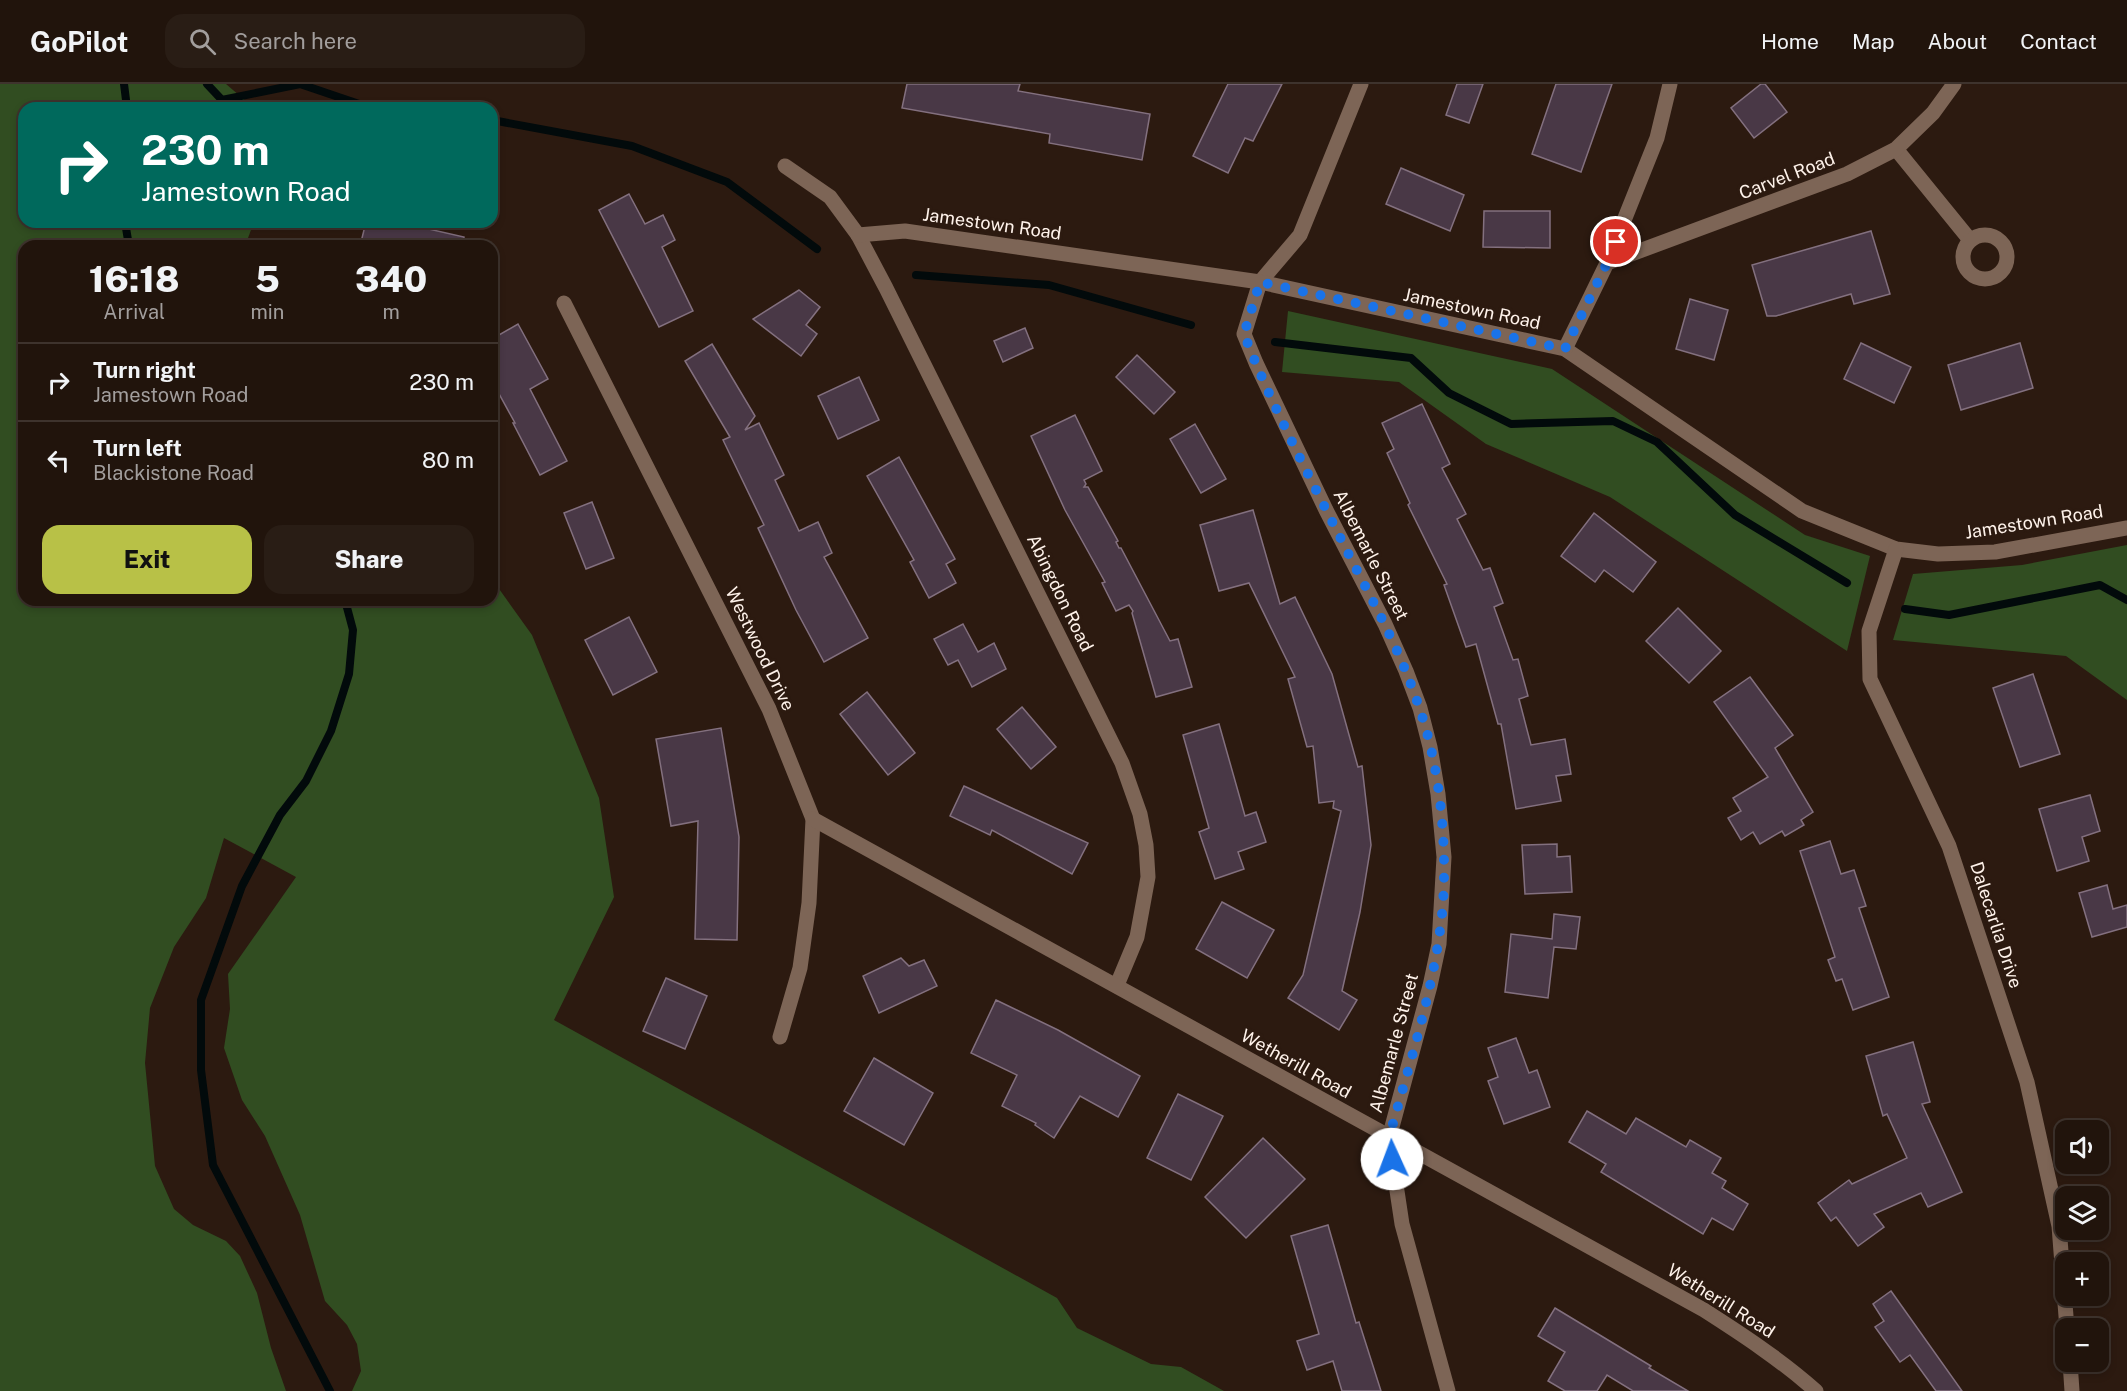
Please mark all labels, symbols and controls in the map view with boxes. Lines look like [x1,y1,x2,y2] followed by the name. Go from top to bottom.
[165,14,585,68] search box
[30,25,129,58] text: GoPilot
[186,25,219,58] icon: search
[234,28,357,54] text: Search here
[1761,29,1819,54] text: Home
[1852,29,1895,54] text: Map
[1928,29,1987,54] text: About
[2020,29,2097,54] text: Contact
[141,125,270,174] text: 230 m
[42,126,120,204] icon: right
[1736,148,1838,203] street label: Carvel Road
[141,175,351,207] text: Jamestown Road
[921,203,1063,244] street label: Jamestown Road
[1590,216,1641,267] pin
[1599,225,1632,258] icon: arrive
[89,258,180,300] text: 16:18
[255,258,280,300] text: 5
[355,258,427,300] text: 340
[1402,284,1543,333] street label: Jamestown Road
[103,300,165,324] text: Arrival
[250,300,284,324] text: min
[383,300,400,324] text: m
[93,357,196,383] text: Turn right
[42,366,75,399] icon: right
[409,369,474,395] text: 230 m
[93,383,248,407] text: Jamestown Road
[93,435,182,461] text: Turn left
[42,444,75,477] icon: left
[422,447,474,473] text: 80 m
[93,461,254,485] text: Blackistone Road
[1329,486,1413,624] street label: Albemarle Street
[1963,500,2105,543] street label: Jamestown Road
[42,525,252,594] button: Exit
[264,525,474,594] button: Share
[1023,531,1098,655] street label: Abingdon Road
[721,584,799,714] street label: Westwood Drive
[1966,859,2027,991] street label: Dalecarlia Drive
[1365,971,1422,1115] street label: Albemarle Street
[1237,1025,1355,1103] street label: Wetherill Road
[2055,1120,2109,1372] map controls
[2055,1120,2109,1174] button: sound
[1360,1127,1424,1191] position arrow
[2055,1186,2109,1240] button: layers
[2055,1252,2109,1306] button: +
[1664,1259,1779,1342] street label: Wetherill Road
[2055,1318,2109,1372] button: −

